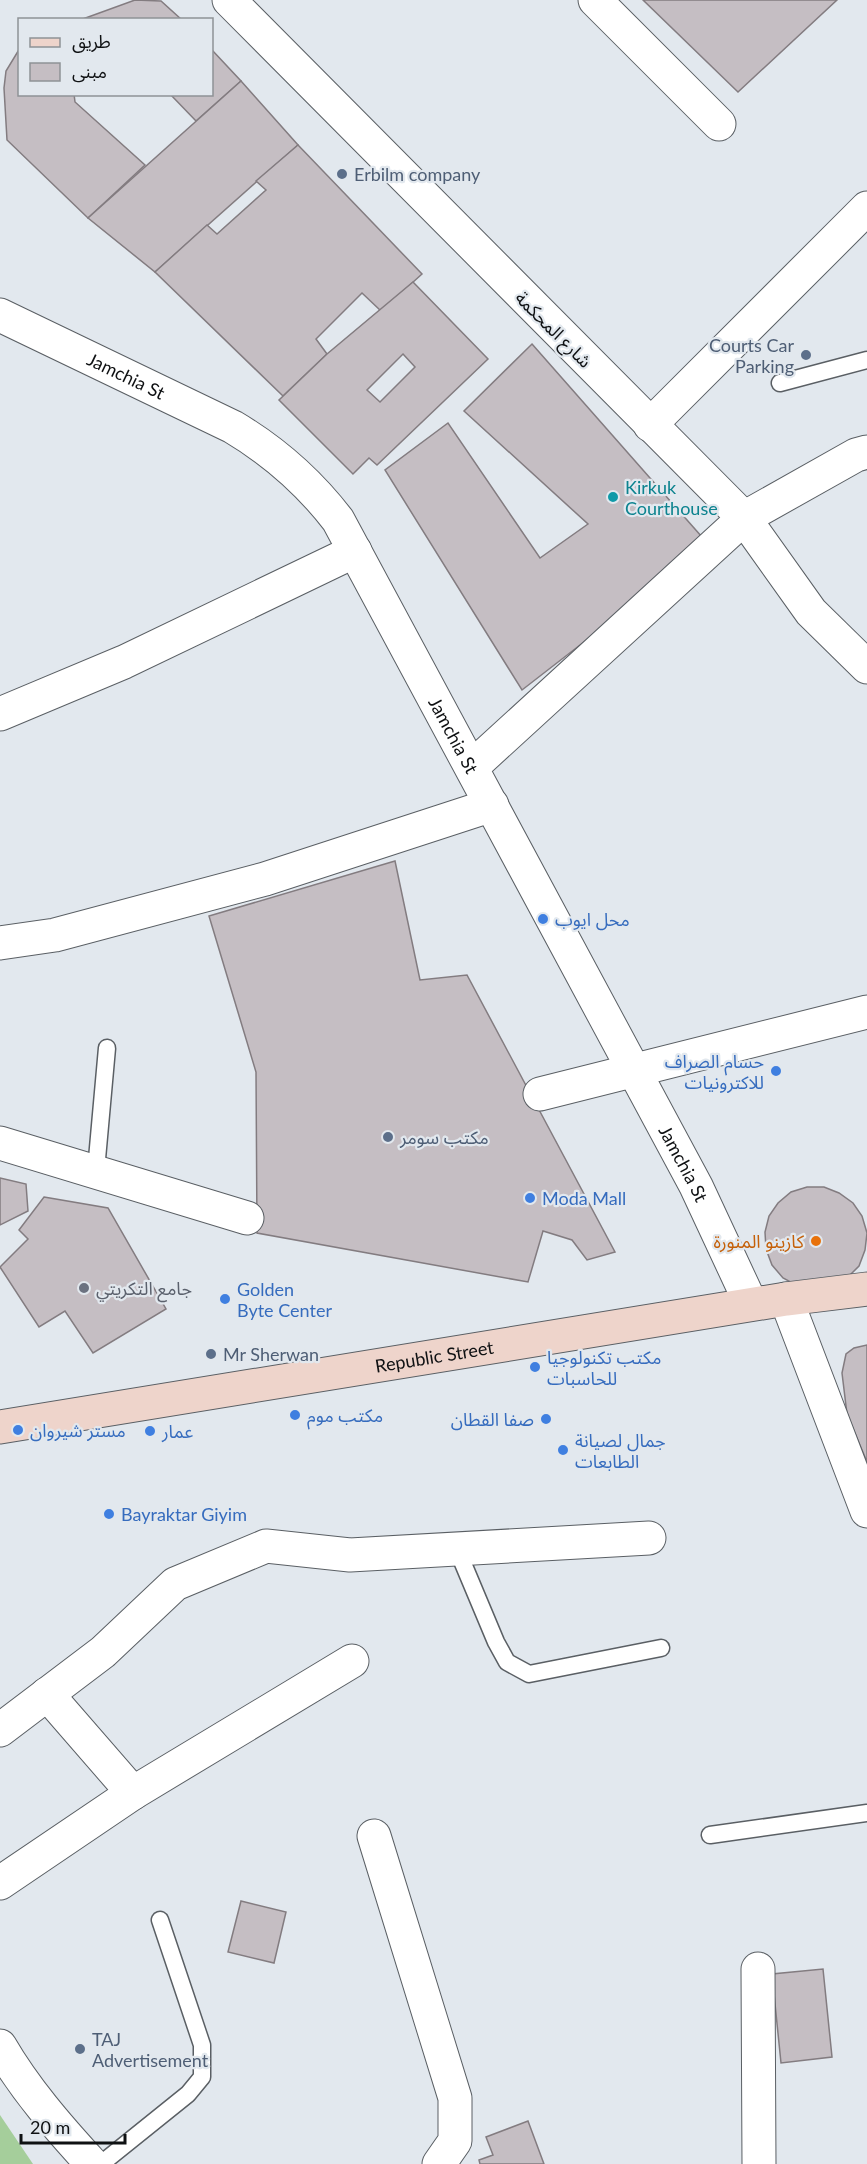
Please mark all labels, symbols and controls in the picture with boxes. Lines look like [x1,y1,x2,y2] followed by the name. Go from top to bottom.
[18,18,213,96] legend
[72,30,111,53] text: طريق
[72,60,107,83] text: مبنى
[354,163,481,185] place label: Erbilm company
[335,167,349,181] marker: Erbilm company
[508,286,597,375] street label: شارع المحكمة
[709,334,794,377] place label: Courts Car Parking
[84,348,169,404] street label: Jamchia St
[799,348,813,362] marker: Courts Car Parking
[625,476,718,519] place label: Kirkuk Courthouse
[606,490,620,504] marker: Kirkuk Courthouse
[424,693,483,778] street label: Jamchia St
[555,908,630,931] place label: محل ايوب
[536,912,550,926] marker: محل ايوب
[665,1050,764,1094] place label: حسام الصراف للاكترونيات
[769,1064,783,1078] marker: حسام الصراف للاكترونيات
[654,1121,713,1206] street label: Jamchia St
[399,1126,489,1149] place label: مكتب سومر
[381,1130,395,1144] marker: مكتب سومر
[542,1187,626,1209] place label: Moda Mall
[523,1191,537,1205] marker: Moda Mall
[713,1230,805,1253] place label: كازينو المنورة
[809,1234,823,1248] marker: كازينو المنورة
[96,1277,192,1303] place label: جامع التكريتي
[237,1278,332,1321] place label: Golden Byte Center
[77,1281,91,1295] marker: جامع التكريتي
[218,1292,232,1306] marker: Golden Byte Center
[373,1336,496,1377] street label: Republic Street
[223,1343,319,1365] place label: Mr Sherwan
[547,1346,662,1389] place label: مكتب تكنولوجيا للحاسبات
[204,1347,218,1361] marker: Mr Sherwan
[528,1360,542,1374] marker: مكتب تكنولوجيا للحاسبات
[307,1404,383,1430] place label: مكتب موم
[288,1408,302,1422] marker: مكتب موم
[451,1408,534,1431] place label: صفا القطان
[539,1412,553,1426] marker: صفا القطان
[30,1419,126,1442] place label: مستر شيروان
[161,1420,193,1443] place label: عمار
[11,1423,25,1437] marker: مستر شيروان
[143,1424,157,1438] marker: عمار
[575,1429,666,1472] place label: جمال لصيانة الطابعات
[556,1443,570,1457] marker: جمال لصيانة الطابعات
[121,1503,247,1525] place label: Bayraktar Giyim
[102,1507,116,1521] marker: Bayraktar Giyim
[92,2028,209,2071] place label: TAJ Advertisement
[73,2042,87,2056] marker: TAJ Advertisement
[21,2107,124,2145] scale bar
[30,2116,70,2138] text: 20 m

